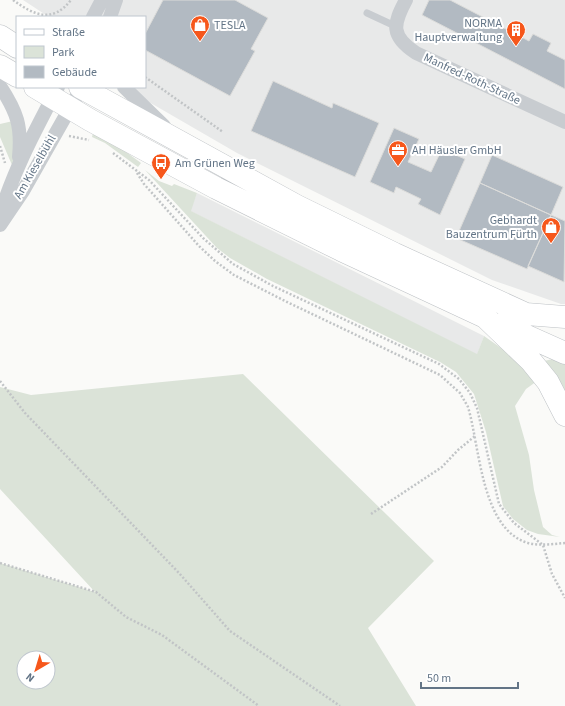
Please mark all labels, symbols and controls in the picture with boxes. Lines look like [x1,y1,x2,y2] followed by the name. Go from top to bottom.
[189,14,211,42] shop icon: TESLA
[414,15,502,46] place label: NORMA Hauptverwaltung
[16,16,146,88] legend
[214,17,246,34] place label: TESLA
[505,19,527,47] building icon: NORMA Hauptverwaltung
[52,24,85,41] text: Straße
[52,44,74,61] text: Park
[421,49,523,109] street label: Manfred-Roth-Straße
[52,64,97,81] text: Gebäude
[10,132,60,202] street label: Am Kieselbühl
[387,139,409,167] office icon: AH Häusler GmbH
[412,142,502,159] place label: AH Häusler GmbH
[150,152,172,180] bus stop icon: Am Grünen Weg
[175,155,255,172] place label: Am Grünen Weg
[446,212,537,243] place label: Gebhardt Bauzentrum Fürth
[540,216,562,244] shop icon: Gebhardt Bauzentrum Fürth
[16,650,56,690] north arrow
[421,664,518,690] scale bar
[23,669,38,686] text: N
[427,670,451,687] text: 50 m

